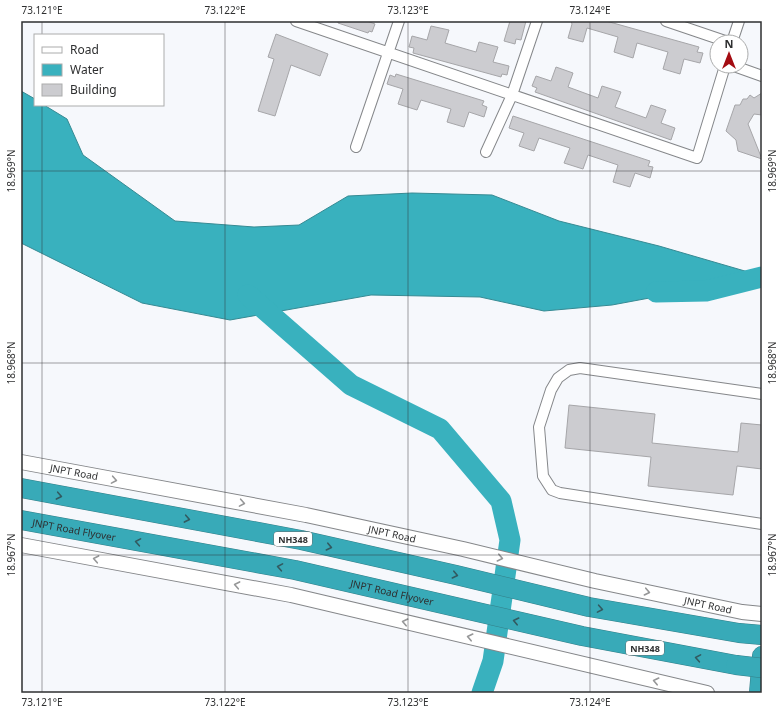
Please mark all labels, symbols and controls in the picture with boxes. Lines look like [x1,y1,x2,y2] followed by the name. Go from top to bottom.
[21,3,63,17] text: 73.121°E
[204,3,246,17] text: 73.122°E
[387,3,429,17] text: 73.123°E
[569,3,611,17] text: 73.124°E
[34,34,164,106] legend
[709,34,749,74] north arrow
[725,36,733,51] text: N
[70,41,99,58] text: Road
[70,61,104,78] text: Water
[70,81,117,98] text: Building
[4,149,18,193] text: 18.969°N
[765,149,779,193] text: 18.969°N
[4,341,18,385] text: 18.968°N
[765,341,779,385] text: 18.968°N
[48,460,99,483] street label: JNPT Road
[111,475,118,483] one-way arrow
[56,491,62,499] one-way arrow
[239,499,245,507] one-way arrow
[30,515,117,544] street label: JNPT Road Flyover
[184,515,190,523] one-way arrow
[366,521,417,546] street label: JNPT Road
[274,532,312,546] road number: NH348
[4,533,18,577] text: 18.967°N
[765,533,779,577] text: 18.967°N
[135,538,141,546] one-way arrow
[325,542,332,550] one-way arrow
[497,554,504,562] one-way arrow
[92,555,99,563] one-way arrow
[277,563,283,572] one-way arrow
[452,571,459,579] one-way arrow
[348,576,435,609] street label: JNPT Road Flyover
[234,581,240,590] one-way arrow
[644,587,650,595] one-way arrow
[682,593,733,617] street label: JNPT Road
[597,605,603,613] one-way arrow
[513,617,520,626] one-way arrow
[402,618,409,627] one-way arrow
[466,634,473,642] one-way arrow
[626,641,664,655] road number: NH348
[695,654,701,663] one-way arrow
[652,677,659,686] one-way arrow
[21,695,63,709] text: 73.121°E
[204,695,246,709] text: 73.122°E
[387,695,429,709] text: 73.123°E
[569,695,611,709] text: 73.124°E

